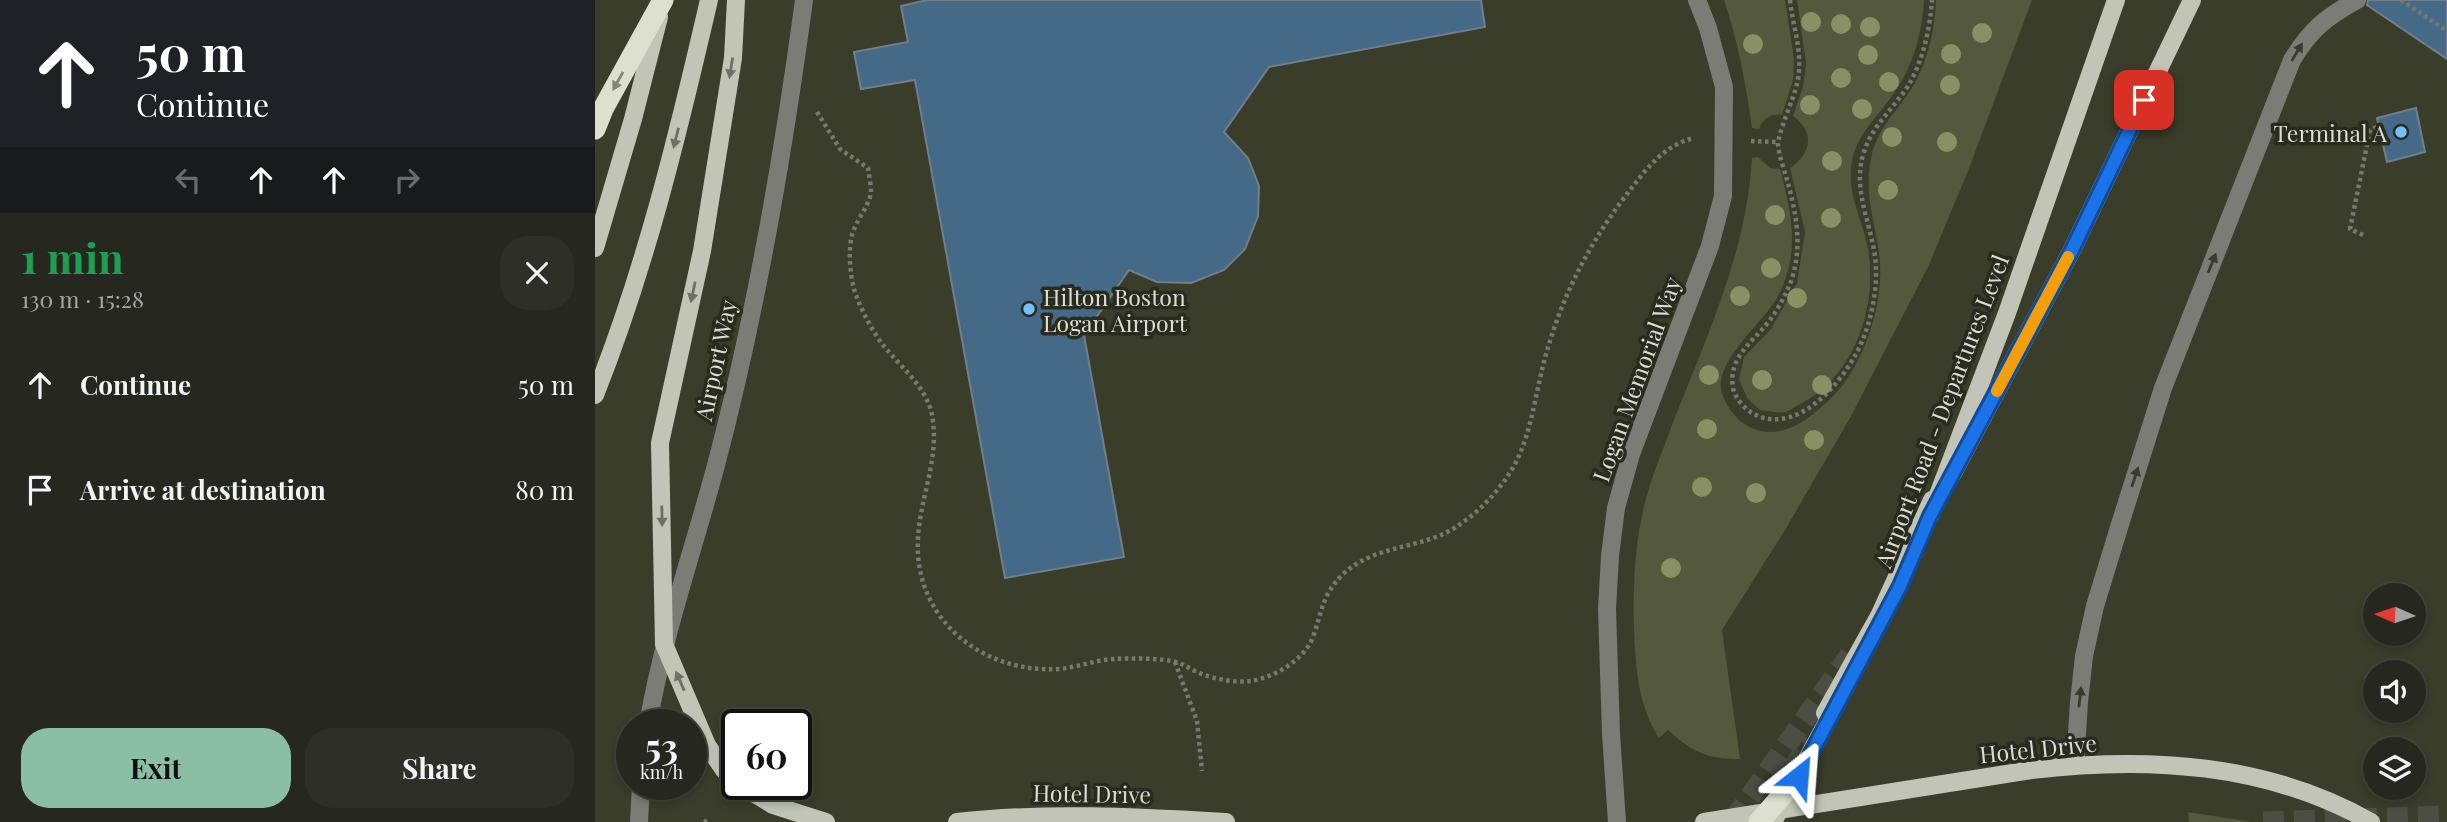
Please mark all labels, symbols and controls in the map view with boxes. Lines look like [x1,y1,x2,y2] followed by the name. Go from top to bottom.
[136,19,246,84] text: 50 m
[21,28,112,119] icon: ahead
[2291,43,2303,62] one-way arrow
[725,57,736,79] one-way arrow
[2114,70,2174,130] pin
[612,72,624,91] one-way arrow
[2125,81,2163,119] icon: arrive
[136,82,269,125] text: Continue
[2273,117,2388,148] place label: Terminal A
[2393,124,2409,140] marker: Terminal A
[670,127,681,149] one-way arrow
[169,161,207,199] icon: left
[242,161,280,199] icon: ahead
[315,161,353,199] icon: ahead
[388,161,426,199] icon: right
[21,229,124,285] text: 1 min
[500,236,574,310] button: close
[1867,250,2015,573] street label: Airport Road - Departures Level
[2207,252,2218,273] one-way arrow
[1585,272,1688,486] street label: Logan Memorial Way
[688,281,699,303] one-way arrow
[1043,281,1188,338] place label: Hilton Boston Logan Airport
[21,283,144,314] text: 130 m · 15:28
[687,296,743,424] street label: Airport Way
[1021,301,1037,317] marker: Hilton Boston Logan Airport
[21,366,59,404] icon: ahead
[80,367,191,402] text: Continue
[518,367,574,402] text: 50 m
[2130,466,2141,487] one-way arrow
[21,471,59,509] icon: arrive
[80,472,326,507] text: Arrive at destination
[515,472,574,507] text: 80 m
[656,505,667,527] one-way arrow
[2363,583,2425,646] north arrow
[2363,583,2426,800] map controls
[2363,660,2426,723] button: sound
[674,671,686,691] one-way arrow
[2074,686,2085,708] one-way arrow
[721,709,812,800] speed limit sign: 60
[645,722,678,769] text: 53
[1978,726,2098,770] street label: Hotel Drive
[21,728,291,808] button: Exit
[305,728,574,808] button: Share
[2363,737,2426,800] button: layers
[1762,739,1836,813] position arrow
[640,760,683,784] text: km/h
[1033,776,1151,810] street label: Hotel Drive

